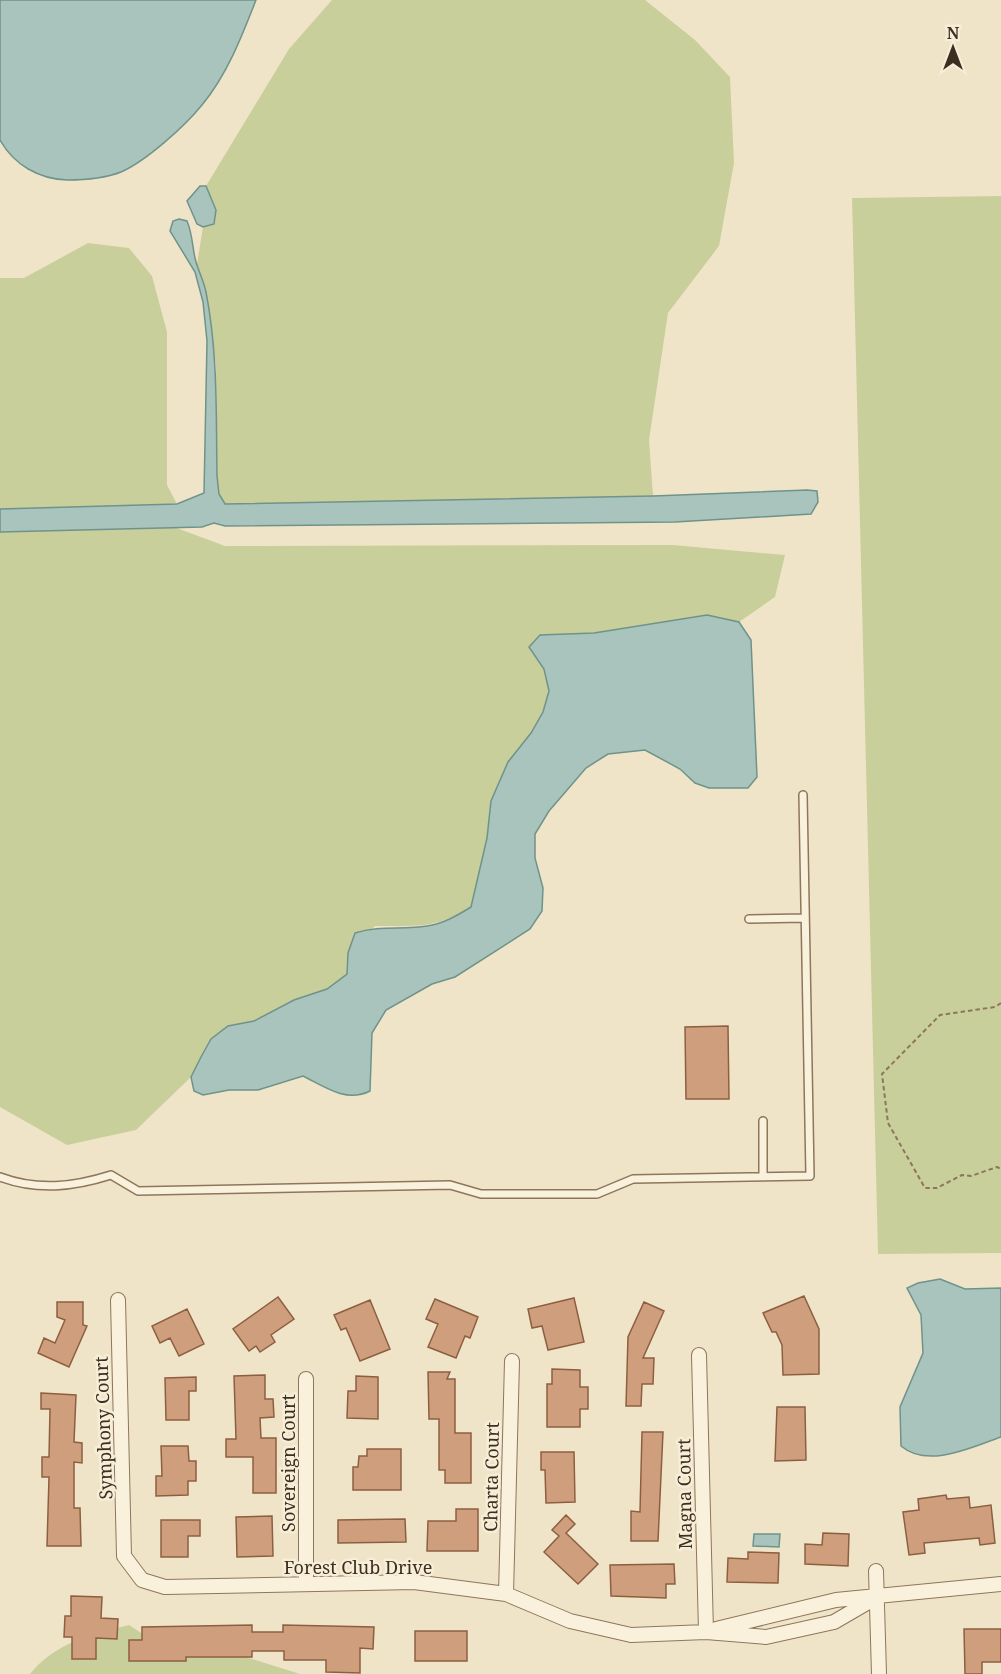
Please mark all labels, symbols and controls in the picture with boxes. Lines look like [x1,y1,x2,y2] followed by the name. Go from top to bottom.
[923,18,983,78] north arrow
[947,22,960,44] text: N
[89,1356,117,1500] street label: Symphony Court
[276,1394,300,1532] street label: Sovereign Court
[478,1422,504,1532] street label: Charta Court
[671,1438,697,1550] street label: Magna Court
[284,1555,432,1579] street label: Forest Club Drive

